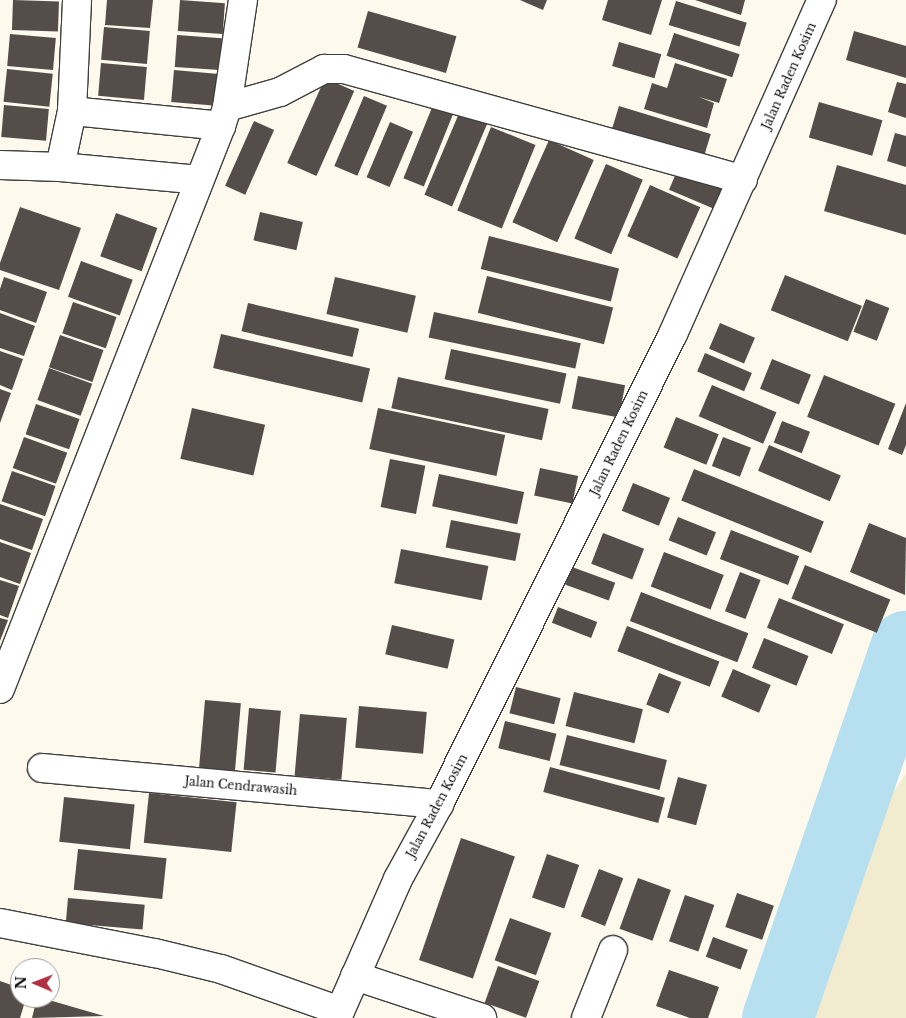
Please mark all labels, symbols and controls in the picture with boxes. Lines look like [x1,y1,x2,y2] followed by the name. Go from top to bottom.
[759,20,819,132] street label: Jalan Raden Kosim
[587,388,651,498] street label: Jalan Raden Kosim
[404,752,470,860] street label: Jalan Raden Kosim
[184,774,298,798] street label: Jalan Cendrawasih
[10,958,60,1008] north arrow
[12,976,30,990] text: N

